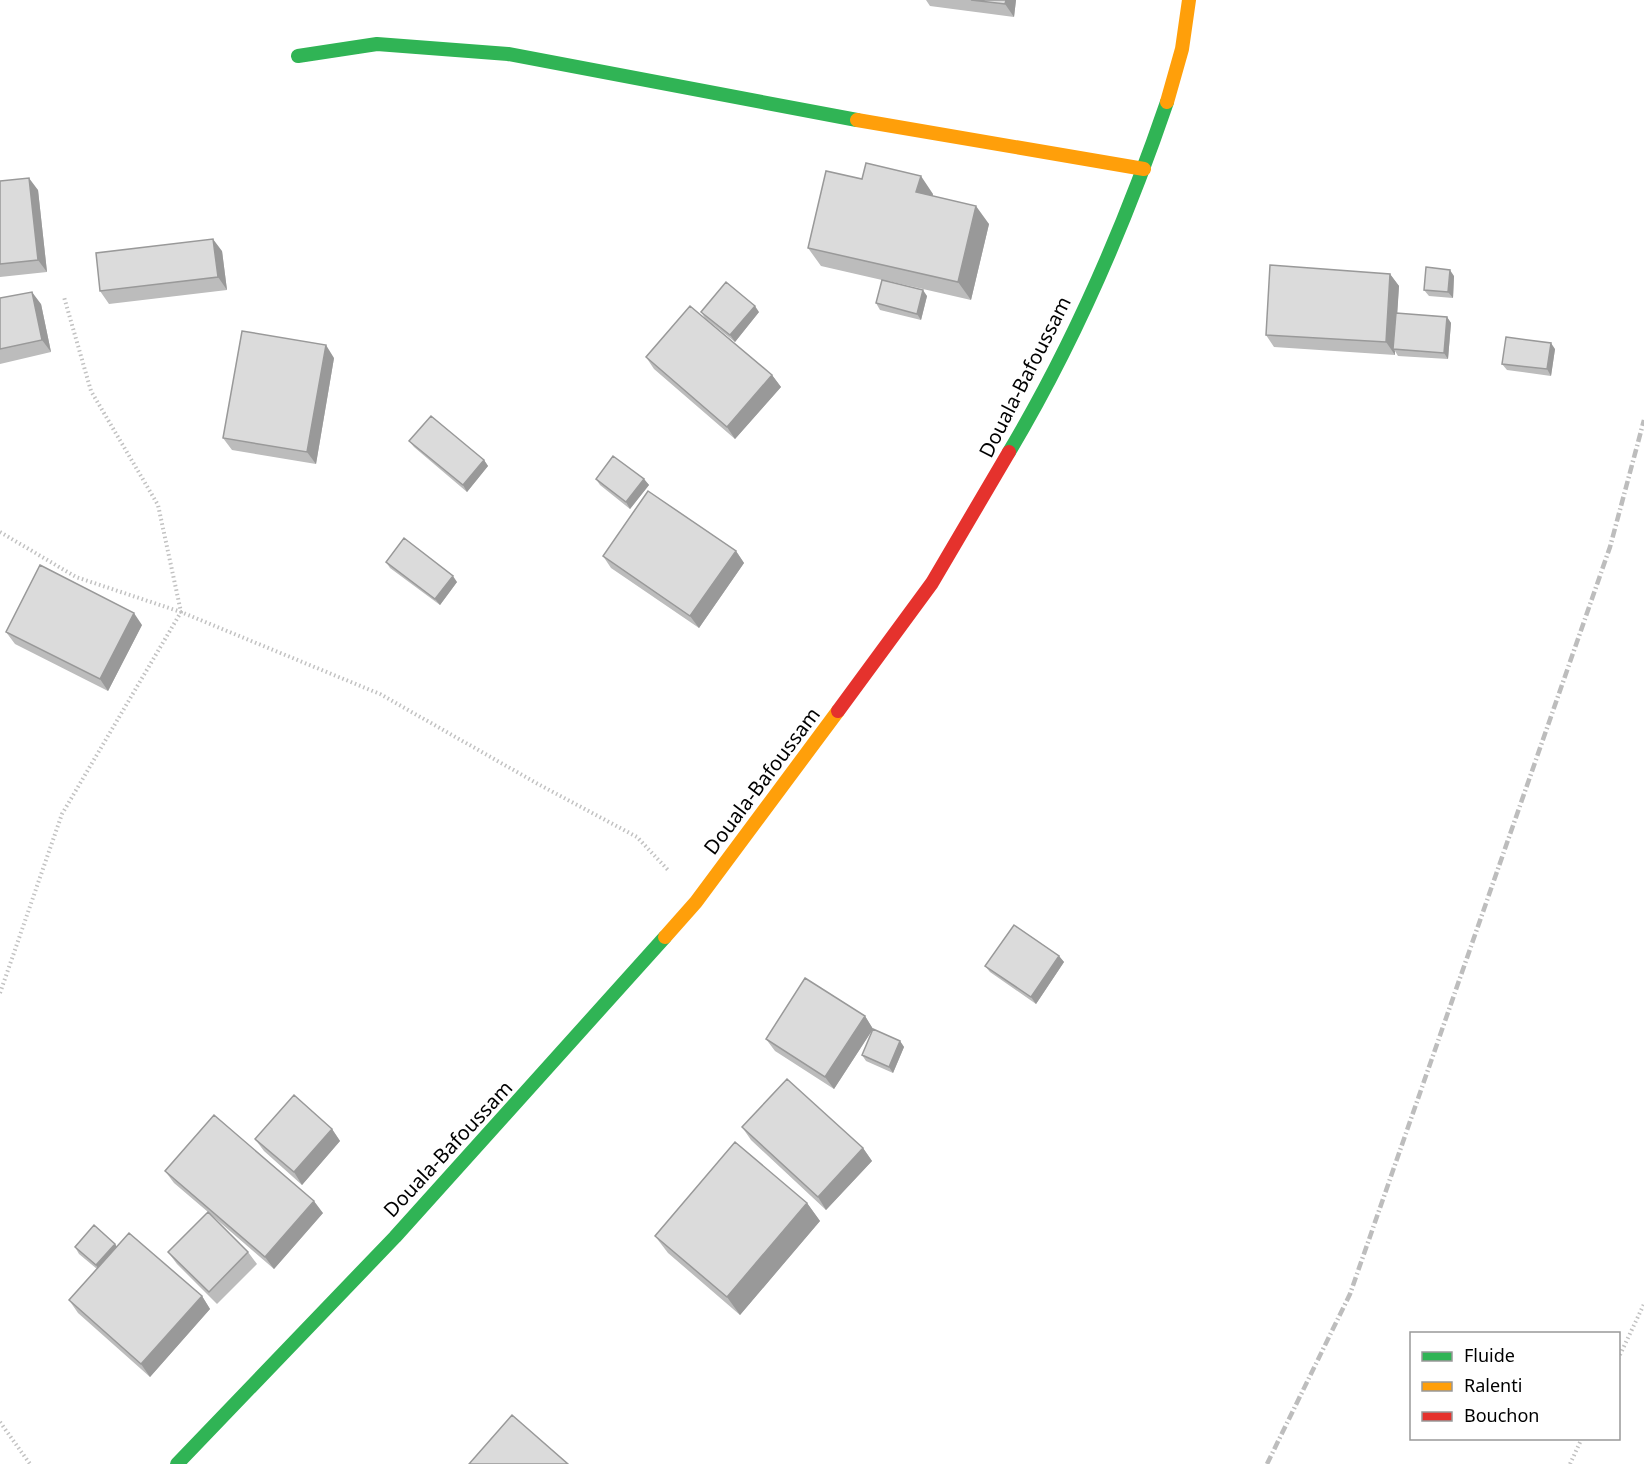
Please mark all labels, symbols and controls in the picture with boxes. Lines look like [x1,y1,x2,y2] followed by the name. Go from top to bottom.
[972,291,1077,462] street label: Douala-Bafoussam
[697,702,826,860] street label: Douala-Bafoussam
[377,1074,518,1223] street label: Douala-Bafoussam
[1410,1332,1620,1440] legend
[1464,1343,1515,1367] text: Fluide
[1464,1373,1522,1397] text: Ralenti
[1464,1403,1540,1427] text: Bouchon

